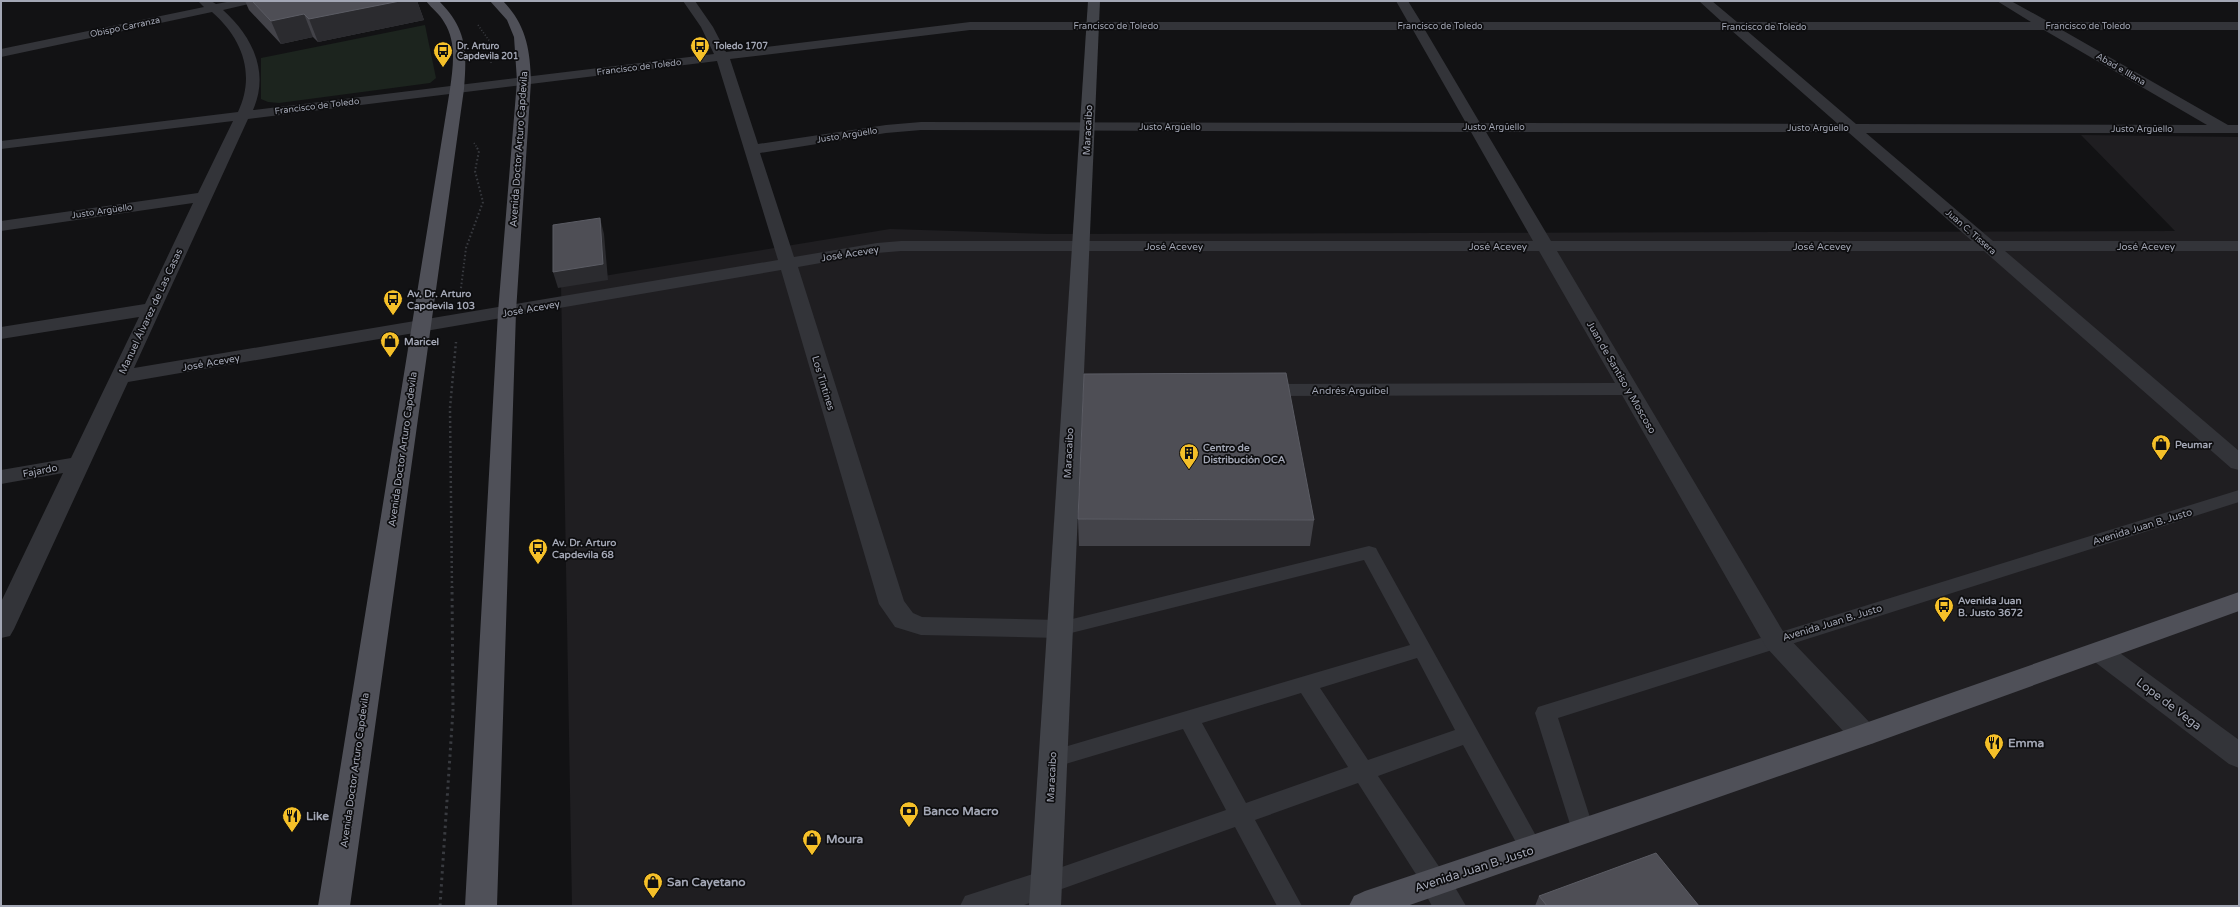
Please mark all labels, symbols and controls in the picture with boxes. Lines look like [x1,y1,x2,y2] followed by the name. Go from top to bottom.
[89,15,161,40] street label: Obispo Carranza
[1073,21,1159,32] street label: Francisco de Toledo
[1397,21,1483,32] street label: Francisco de Toledo
[2045,21,2131,32] street label: Francisco de Toledo
[1721,22,1807,33] street label: Francisco de Toledo
[689,35,711,63] bus stop icon: Toledo 1707
[432,40,454,68] bus stop icon: Dr. Arturo Capdevila 201
[457,41,518,62] place label: Dr. Arturo Capdevila 201
[713,41,768,52] place label: Toledo 1707
[2094,51,2147,88] street label: Abad e Illana
[596,57,682,78] street label: Francisco de Toledo
[508,71,530,227] street label: Avenida Doctor Arturo Capdevila
[274,96,360,117] street label: Francisco de Toledo
[1081,104,1095,156] street label: Maracaibo
[1139,122,1201,133] street label: Justo Argüello
[1463,122,1525,133] street label: Justo Argüello
[1787,123,1849,134] street label: Justo Argüello
[2111,124,2173,135] street label: Justo Argüello
[816,125,879,146] street label: Justo Argüello
[71,202,134,221] street label: Justo Argüello
[1943,207,1998,257] street label: Juan C. Tissera
[1145,241,1204,253] street label: José Acevey
[1469,241,1528,253] street label: José Acevey
[1793,241,1852,253] street label: José Acevey
[2117,241,2176,253] street label: José Acevey
[820,243,880,264] street label: José Acevey
[117,247,185,376] street label: Manuel Álvarez de Las Casas
[382,288,404,316] bus stop icon: Av. Dr. Arturo Capdevila 103
[407,288,475,312] place label: Av. Dr. Arturo Capdevila 103
[501,298,562,320] street label: José Acevey
[1584,319,1658,436] street label: Juan de Santiso y Moscoso
[379,330,401,358] shop icon: Maricel
[404,336,439,348] place label: Maricel
[181,352,242,374] street label: José Acevey
[809,354,837,412] street label: Los Tintines
[386,371,420,527] street label: Avenida Doctor Arturo Capdevila
[1312,385,1388,397] street label: Andrés Arguibel
[1062,427,1076,479] street label: Maracaibo
[2150,433,2172,461] shop icon: Peumar
[2175,439,2212,451] place label: Peumar
[1178,442,1200,470] building icon: Centro de Distribución OCA
[1203,442,1286,466] place label: Centro de Distribución OCA
[22,462,59,480] street label: Fajardo
[2091,506,2194,548] street label: Avenida Juan B. Justo
[527,537,549,565] bus stop icon: Av. Dr. Arturo Capdevila 68
[552,537,616,561] place label: Av. Dr. Arturo Capdevila 68
[1933,595,1955,623] bus stop icon: Avenida Juan B. Justo 3672
[1958,595,2023,619] place label: Avenida Juan B. Justo 3672
[1781,602,1884,644] street label: Avenida Juan B. Justo
[2134,675,2204,733] street label: Lope de Vega
[338,692,372,848] street label: Avenida Doctor Arturo Capdevila
[1983,732,2005,760] restaurant icon: Emma
[2008,736,2045,750] place label: Emma
[1045,751,1059,803] street label: Maracaibo
[898,800,920,828] bank icon: Banco Macro
[923,804,999,818] place label: Banco Macro
[281,805,303,833] restaurant icon: Like
[306,809,329,823] place label: Like
[801,828,823,856] shop icon: Moura
[826,832,864,846] place label: Moura
[1413,843,1535,895] street label: Avenida Juan B. Justo
[642,871,664,899] shop icon: San Cayetano
[667,875,746,890] place label: San Cayetano

